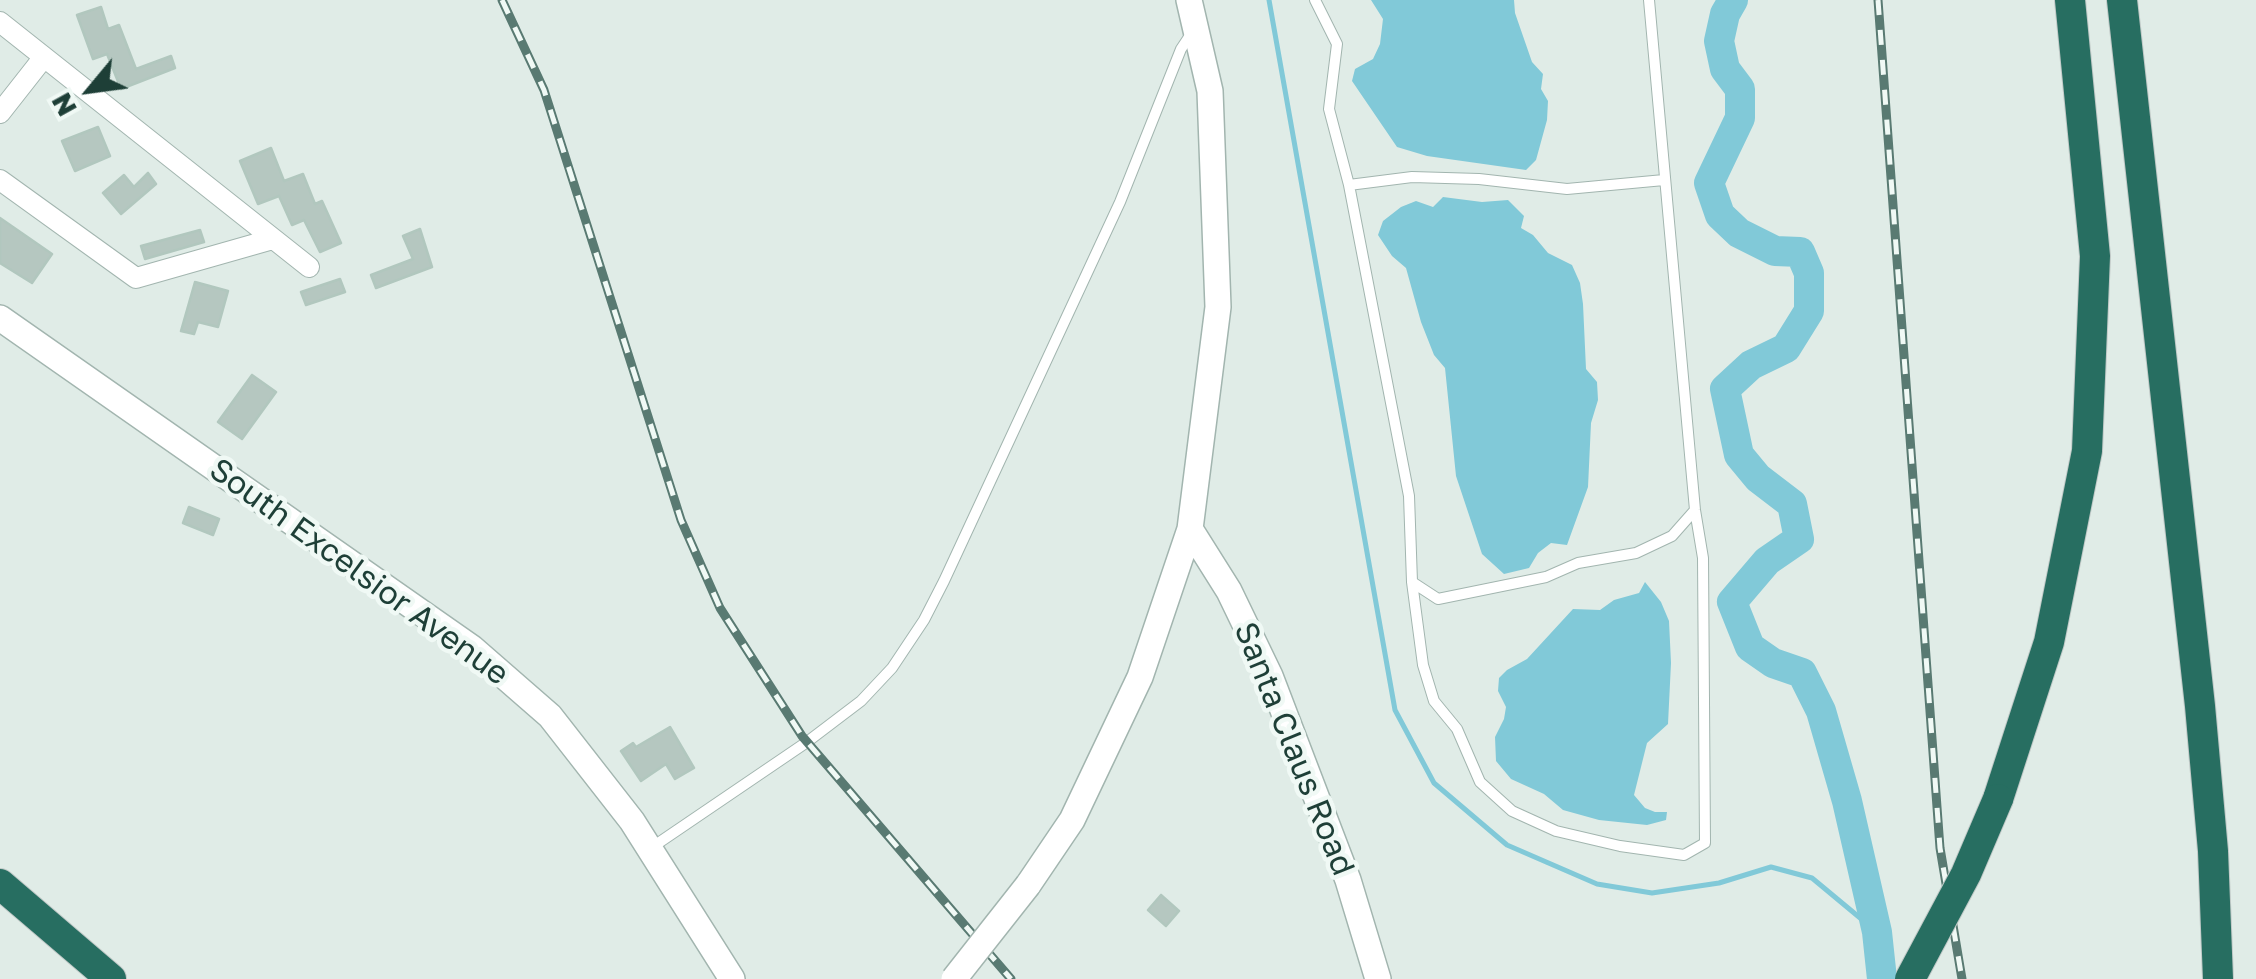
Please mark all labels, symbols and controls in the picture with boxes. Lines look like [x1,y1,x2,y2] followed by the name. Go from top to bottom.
[40,40,140,140] north arrow
[44,87,83,122] text: N
[202,451,516,693] street label: South Excelsior Avenue
[1226,617,1362,881] street label: Santa Claus Road

